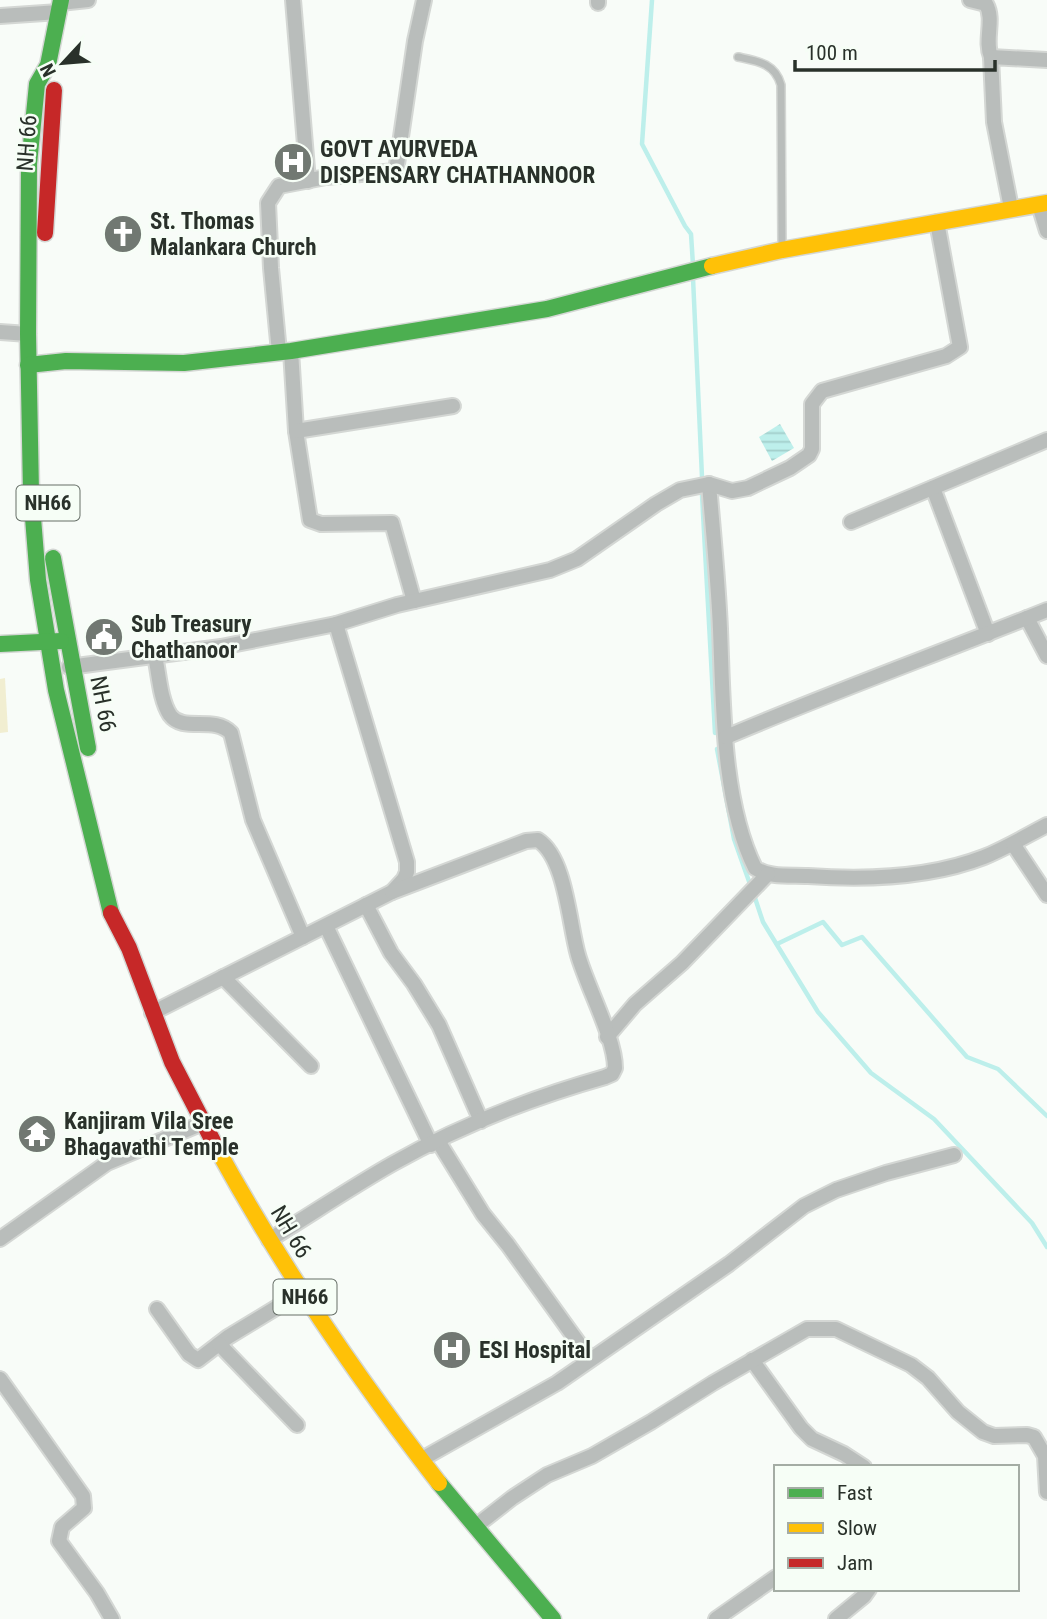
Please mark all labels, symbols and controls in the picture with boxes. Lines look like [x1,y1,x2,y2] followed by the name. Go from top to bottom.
[28,28,98,98] north arrow
[795,28,995,72] scale bar
[806,41,858,65] text: 100 m
[35,60,61,81] text: N
[12,114,42,172] street label: NH 66
[320,136,595,189] place label: GOVT AYURVEDA DISPENSARY CHATHANNOOR
[272,141,314,183] hospital icon: GOVT AYURVEDA DISPENSARY CHATHANNOOR
[150,208,317,261] place label: St. Thomas Malankara Church
[102,213,144,255] church icon: St. Thomas Malankara Church
[16,486,80,520] road number: NH66
[131,611,252,664] place label: Sub Treasury Chathanoor
[83,616,125,658] public building icon: Sub Treasury Chathanoor
[84,674,122,734] street label: NH 66
[64,1108,239,1161] place label: Kanjiram Vila Sree Bhagavathi Temple
[16,1113,58,1155] temple icon: Kanjiram Vila Sree Bhagavathi Temple
[265,1201,317,1263] street label: NH 66
[274,1280,336,1314] road number: NH66
[431,1329,473,1371] hospital icon: ESI Hospital
[479,1337,591,1364] place label: ESI Hospital
[774,1465,1019,1591] legend
[837,1481,873,1505] text: Fast
[837,1516,877,1540] text: Slow
[837,1551,873,1575] text: Jam

